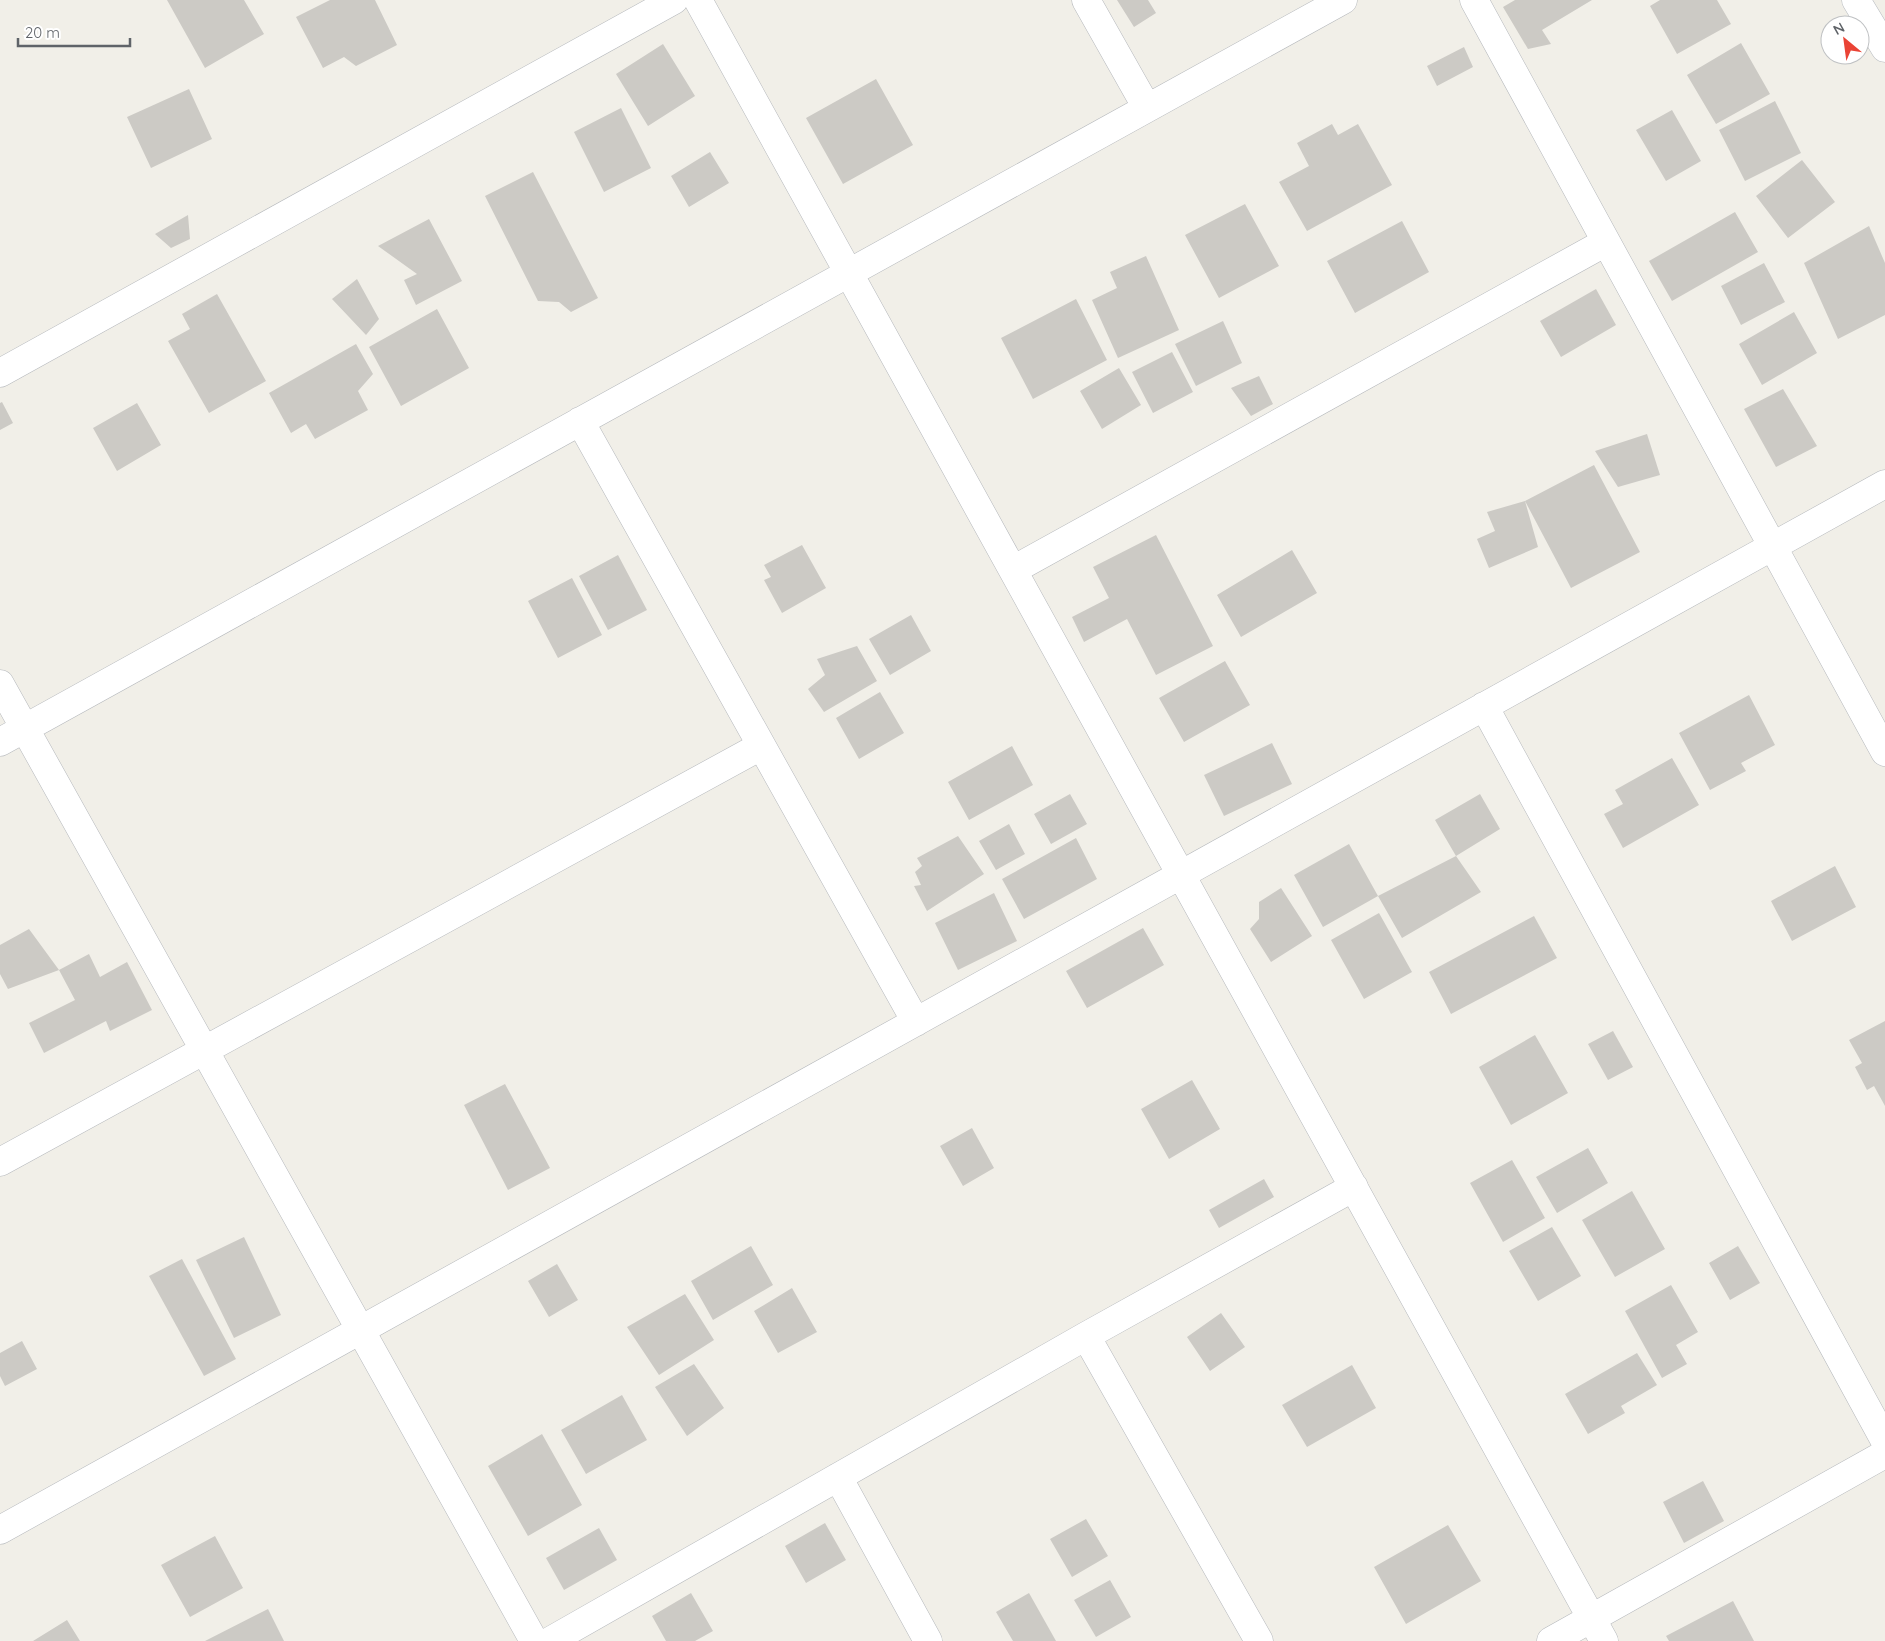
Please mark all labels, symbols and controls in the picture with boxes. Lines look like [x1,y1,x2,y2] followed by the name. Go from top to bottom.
[18,15,130,47] scale bar
[1820,15,1870,65] north arrow
[1830,18,1848,39] text: N
[25,23,60,42] text: 20 m

